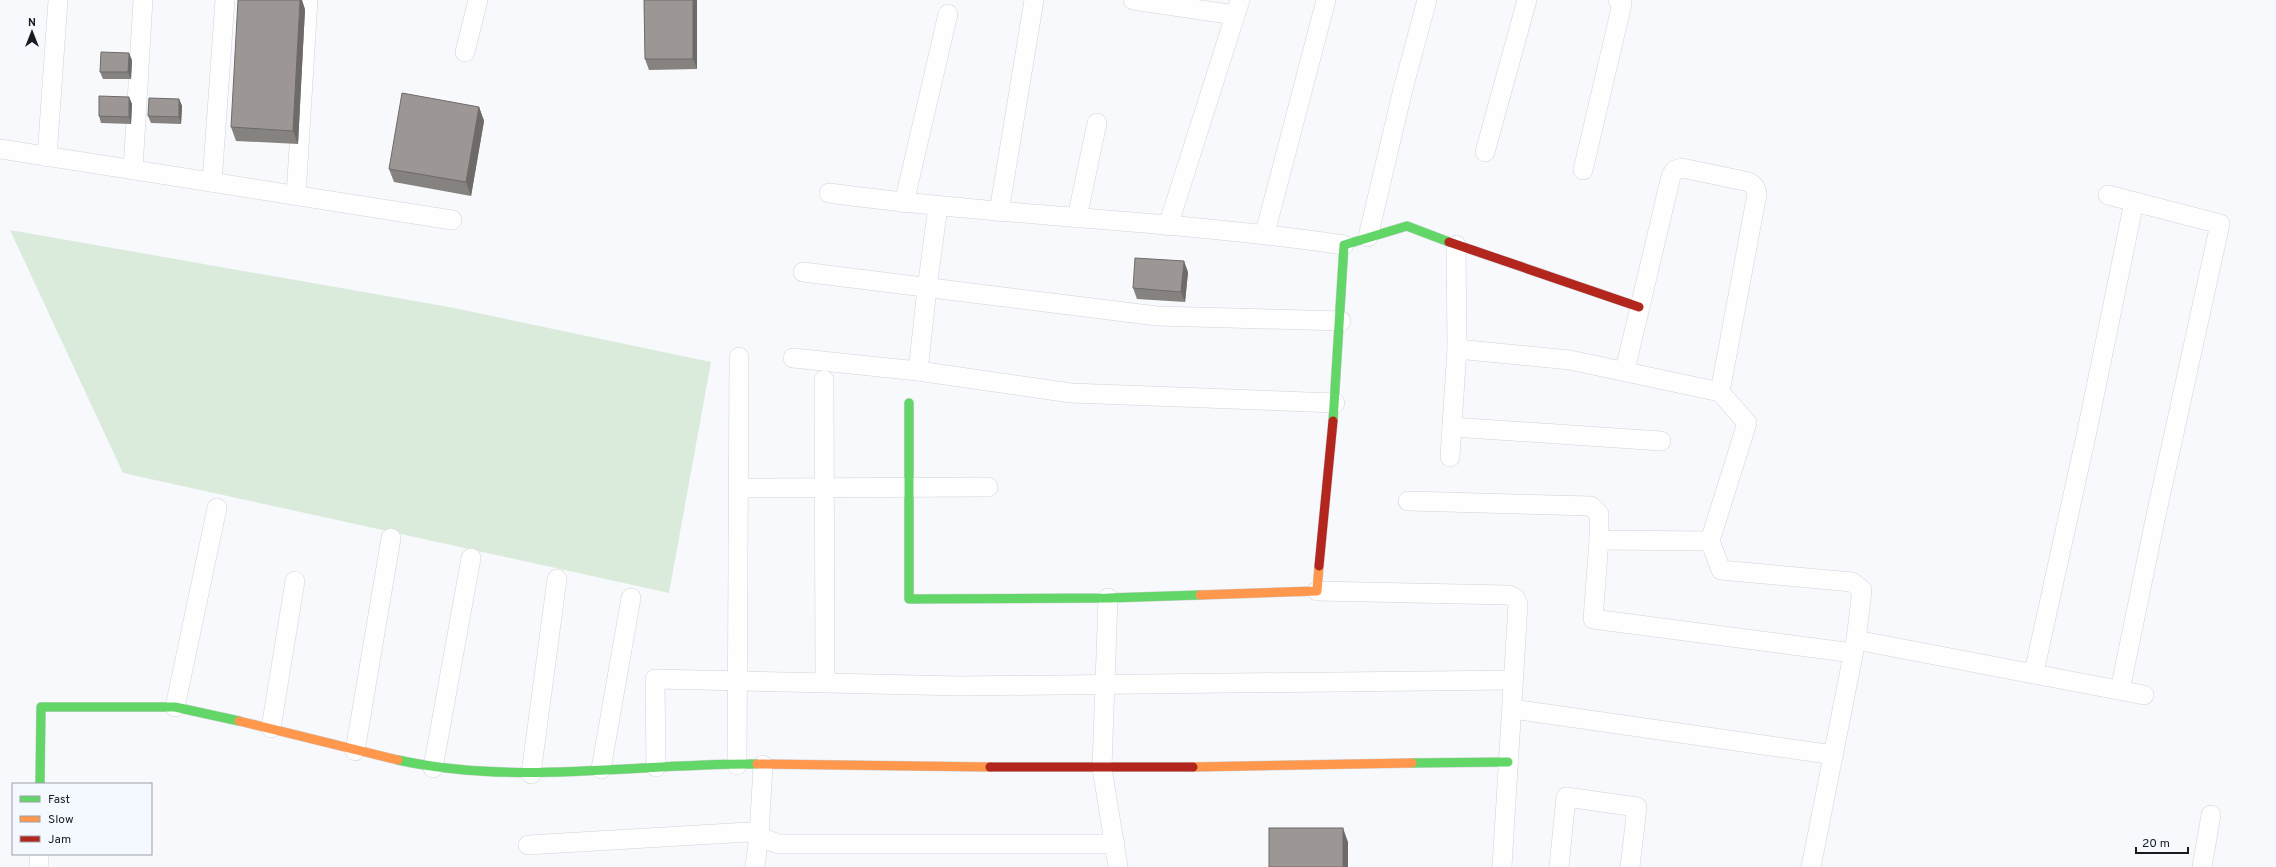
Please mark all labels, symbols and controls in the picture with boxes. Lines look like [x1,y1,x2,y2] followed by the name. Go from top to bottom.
[12,12,52,52] north arrow
[28,16,36,30] text: N
[12,783,152,855] legend
[48,792,70,808] text: Fast
[48,812,74,828] text: Slow
[2136,829,2188,855] scale bar
[48,832,71,848] text: Jam
[2142,836,2170,852] text: 20 m

